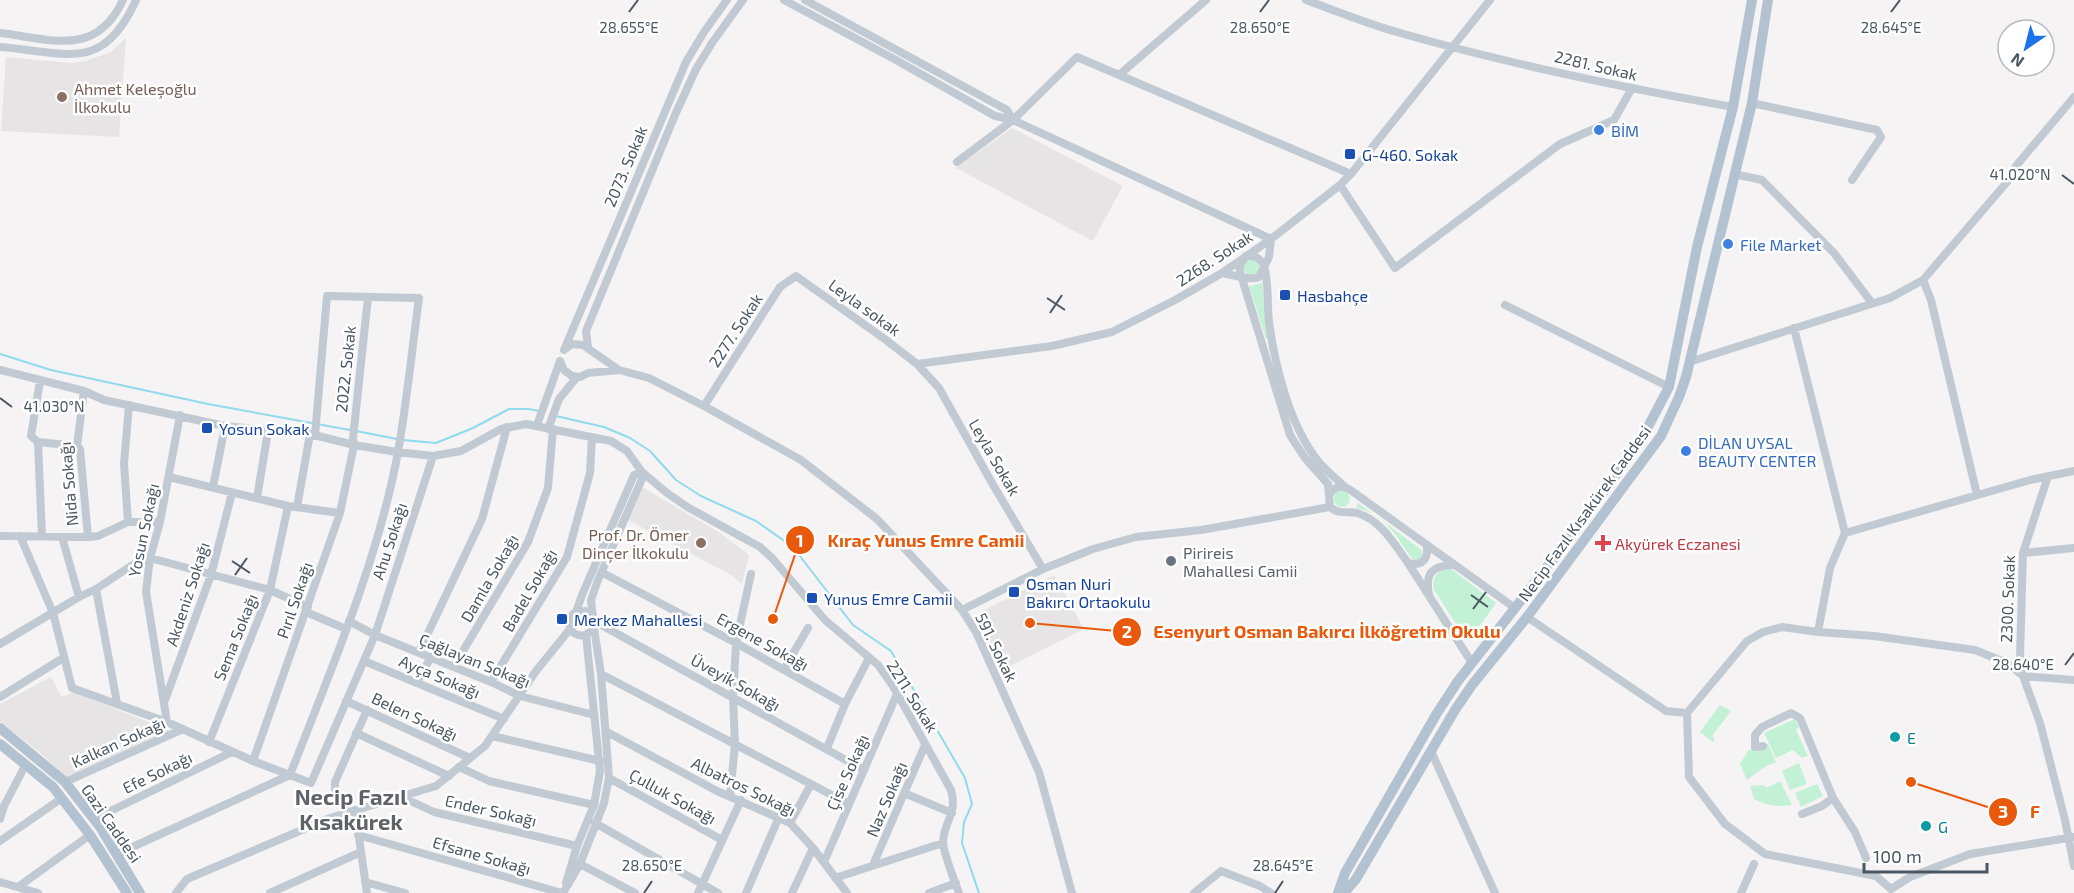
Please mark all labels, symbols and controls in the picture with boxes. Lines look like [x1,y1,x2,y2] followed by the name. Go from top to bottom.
[599,18,659,36] text: 28.655°E
[1230,18,1290,36] text: 28.650°E
[1861,18,1921,36] text: 28.645°E
[1996,18,2056,78] north arrow
[1553,46,1639,84] street label: 2281. Sokak
[2007,50,2027,72] text: N
[74,79,197,116] place label: Ahmet Keleşoğlu İlkokulu
[55,90,69,104] marker: Ahmet Keleşoğlu İlkokulu
[1611,121,1639,140] place label: BİM
[599,123,651,209] street label: 2073. Sokak
[1592,123,1606,137] marker: BİM
[1362,145,1458,164] place label: G-460. Sokak
[1343,147,1357,161] marker: G-460. Sokak
[1989,165,2051,183] text: 41.020°N
[1172,226,1256,290] street label: 2268. Sokak
[1740,235,1821,254] place label: File Market
[1721,237,1735,251] marker: File Market
[825,274,905,340] street label: Leyla sokak
[1297,286,1368,306] place label: Hasbahçe
[1278,288,1292,302] marker: Hasbahçe
[704,290,766,370] street label: 2277. Sokak
[331,325,359,413] street label: 2022. Sokak
[23,397,85,415] text: 41.030°N
[965,415,1025,499] street label: Leyla Sokak
[219,419,309,438] place label: Yosun Sokak
[200,421,214,435] marker: Yosun Sokak
[1514,421,1654,605] street label: Necip Fazıl Kısakürek Caddesi
[1698,433,1817,470] place label: DİLAN UYSAL BEAUTY CENTER
[55,441,81,527] street label: Nida Sokağı
[1679,444,1693,458] marker: DİLAN UYSAL BEAUTY CENTER
[124,481,162,579] street label: Yosun Sokağı
[368,500,410,582] street label: Ahu Sokağı
[785,522,1036,558] callout: Kıraç Yunus Emre Camii
[582,525,690,563] place label: Prof. Dr. Ömer Dinçer İlkokulu
[796,529,804,551] text: 1
[828,529,1024,552] text: Kıraç Yunus Emre Camii
[456,531,522,625] street label: Damla Sokağı
[1615,534,1741,553] place label: Akyürek Eczanesi
[694,536,708,550] marker: Prof. Dr. Ömer Dinçer İlkokulu
[1596,536,1610,550] marker: Akyürek Eczanesi
[161,539,213,649] street label: Akdeniz Sokağı
[1183,543,1298,580] place label: Pirireis Mahallesi Camii
[498,545,560,635] street label: Badel Sokağı
[1164,554,1178,568] marker: Pirireis Mahallesi Camii
[1996,555,2018,643] street label: 2300. Sokak
[272,559,316,641] street label: Pırıl Sokağı
[1026,574,1151,611] place label: Osman Nuri Bakırcı Ortaokulu
[1007,585,1021,599] marker: Osman Nuri Bakırcı Ortaokulu
[824,589,953,608] place label: Yunus Emre Camii
[209,591,261,683] street label: Sema Sokağı
[805,591,819,605] marker: Yunus Emre Camii
[714,608,812,674] street label: Ergene Sokağı
[972,609,1022,685] street label: 591. Sokak
[574,610,702,629] place label: Merkez Mahallesi
[555,612,569,626] marker: Merkez Mahallesi
[1112,614,1513,650] callout: Esenyurt Osman Bakırcı İlköğretim Okulu
[1122,620,1132,642] text: 2
[1153,620,1501,642] text: Esenyurt Osman Bakırcı İlköğretim Okulu
[416,629,533,692] street label: Çağlayan Sokağı
[396,650,483,702] street label: Ayça Sokağı
[688,650,784,714] street label: Üveyik Sokağı
[1992,655,2054,673] text: 28.640°E
[883,657,943,735] street label: 2211. Sokak
[369,688,461,744] street label: Belen Sokağı
[68,713,168,771] street label: Kalkan Sokağı
[1907,728,1916,747] place label: E
[1888,730,1902,744] marker: E
[822,731,873,813] street label: Çise Sokağı
[119,747,195,797] street label: Efe Sokağı
[689,753,799,819] street label: Albatros Sokağı
[862,759,910,839] street label: Naz Sokağı
[626,764,720,829] street label: Çulluk Sokağı
[78,780,146,866] street label: Gazi Caddesi
[295,783,408,834] district label: Necip Fazıl Kısakürek
[443,790,539,830] street label: Ender Sokağı
[1988,794,2052,830] callout: F
[1998,800,2008,822] text: 3
[2030,800,2040,822] text: F
[1938,817,1948,836] place label: G
[1919,819,1933,833] marker: G
[431,832,533,878] street label: Efsane Sokağı
[1864,836,1987,874] scale bar
[1873,845,1922,867] text: 100 m
[622,856,682,874] text: 28.650°E
[1253,856,1313,874] text: 28.645°E

